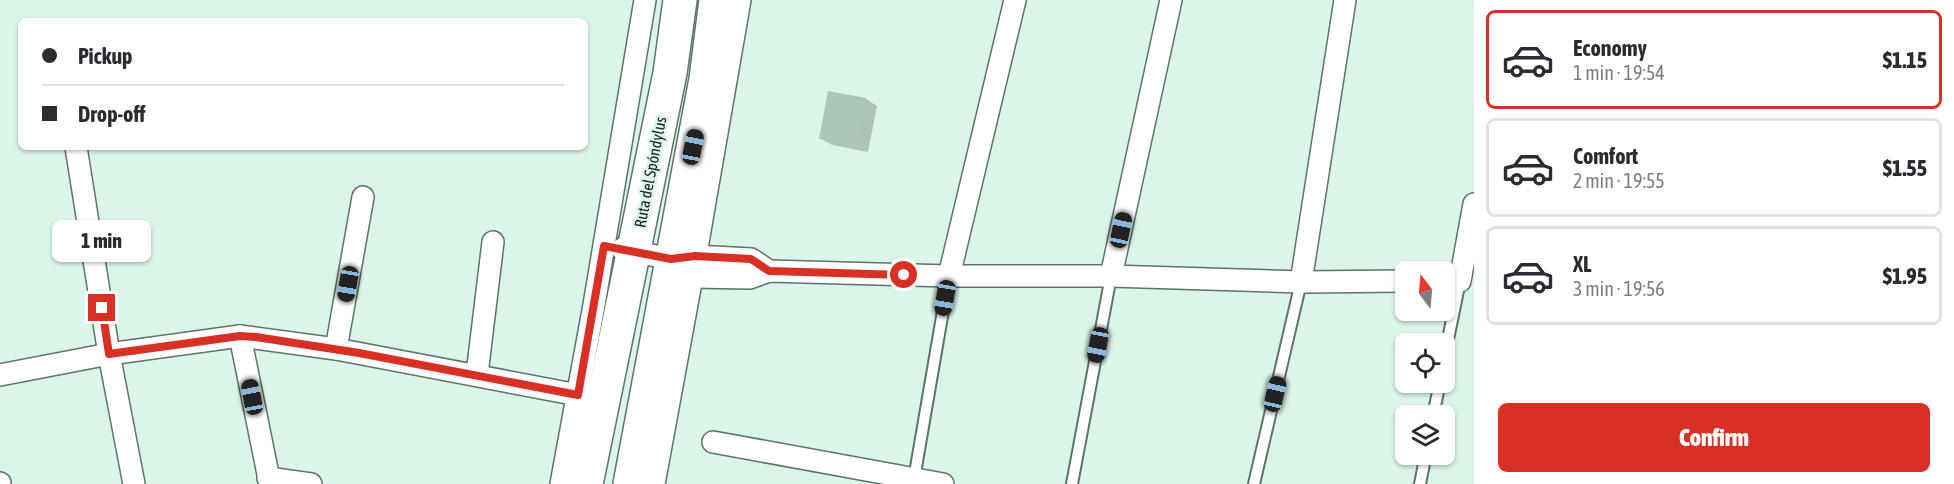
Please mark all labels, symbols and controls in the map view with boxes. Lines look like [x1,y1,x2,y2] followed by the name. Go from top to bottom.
[1501,33,1555,87] icon: car
[1573,35,1647,61] text: Economy
[78,43,133,69] text: Pickup
[1883,47,1927,73] text: $1.15
[1573,61,1665,84] text: 1 min · 19:54
[78,101,145,127] text: Drop-off
[630,115,671,229] street label: Ruta del Spóndylus
[681,128,705,166] car
[1501,141,1555,195] icon: car
[1573,143,1638,169] text: Comfort
[1883,155,1927,181] text: $1.55
[1573,169,1665,192] text: 2 min · 19:55
[1108,211,1134,249] car
[52,221,152,263] callout: 1 min
[81,229,122,252] text: 1 min
[1501,249,1555,303] icon: car
[1573,251,1591,277] text: XL
[890,261,917,288] route start
[1395,261,1455,321] north arrow
[1395,261,1455,465] map controls
[1883,263,1927,289] text: $1.95
[336,265,360,303] car
[1573,277,1665,300] text: 3 min · 19:56
[933,279,957,317] car
[88,294,115,321] route end
[1086,326,1110,364] car
[1395,333,1455,393] button: locate
[1262,374,1288,414] car
[240,378,264,416] car
[1498,403,1930,472] button: Confirm
[1395,405,1455,465] button: layers

